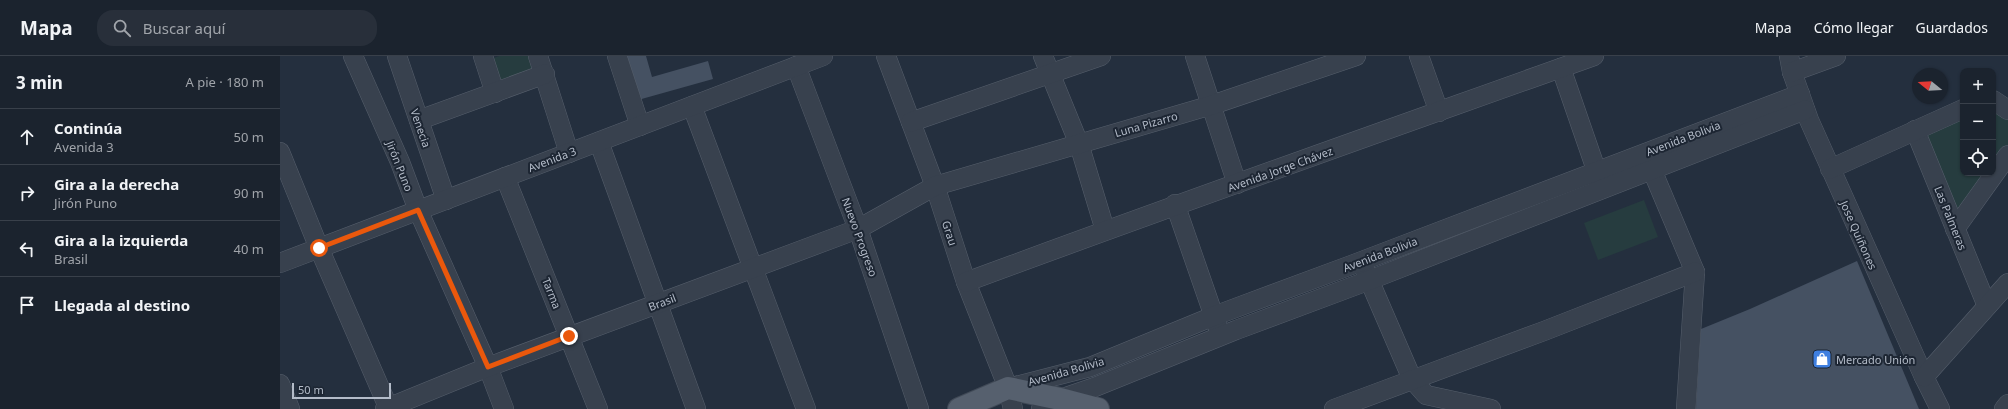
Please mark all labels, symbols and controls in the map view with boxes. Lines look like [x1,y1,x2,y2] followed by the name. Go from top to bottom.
[97,10,377,46] search box
[20,15,73,41] text: Mapa
[111,17,133,39] icon: search
[143,18,225,38] text: Buscar aquí
[1755,18,1792,37] text: Mapa
[1814,18,1894,37] text: Cómo llegar
[1916,18,1988,37] text: Guardados
[1912,68,1948,104] north arrow
[1960,68,1996,176] map controls
[1960,68,1996,104] button: +
[16,71,63,94] text: 3 min
[186,73,264,91] text: A pie · 180 m
[1960,104,1996,140] button: −
[407,107,435,149] street label: Venecia
[1113,108,1180,140] street label: Luna Pizarro
[1644,117,1722,159] street label: Avenida Bolivia
[54,118,122,138] text: Continúa
[16,126,38,148] icon: ahead
[234,128,264,146] text: 50 m
[54,138,114,156] text: Avenida 3
[383,138,417,194] street label: Jirón Puno
[1960,140,1996,176] button: locate
[526,143,578,175] street label: Avenida 3
[1225,143,1335,195] street label: Avenida Jorge Chávez
[54,174,179,194] text: Gira a la derecha
[16,182,38,204] icon: right
[234,184,264,202] text: 90 m
[1931,184,1971,252] street label: Las Palmeras
[54,194,117,212] text: Jirón Puno
[839,195,881,279] street label: Nuevo Progreso
[1837,197,1881,272] street label: Jose Quiñones
[939,219,961,247] street label: Grau
[54,230,188,250] text: Gira a la izquierda
[1341,233,1419,275] street label: Avenida Bolivia
[16,238,38,260] icon: left
[310,239,328,257] route start
[234,240,264,258] text: 40 m
[54,250,88,268] text: Brasil
[539,275,565,311] street label: Tarma
[646,290,678,314] street label: Brasil
[16,294,38,316] icon: arrive
[54,295,190,315] text: Llegada al destino
[560,327,578,345] route end
[1811,348,1833,370] shop icon: Mercado Unión
[1836,352,1915,367] place label: Mercado Unión
[1026,353,1106,389] street label: Avenida Bolivia
[292,381,391,400] scale bar
[298,382,324,397] text: 50 m

